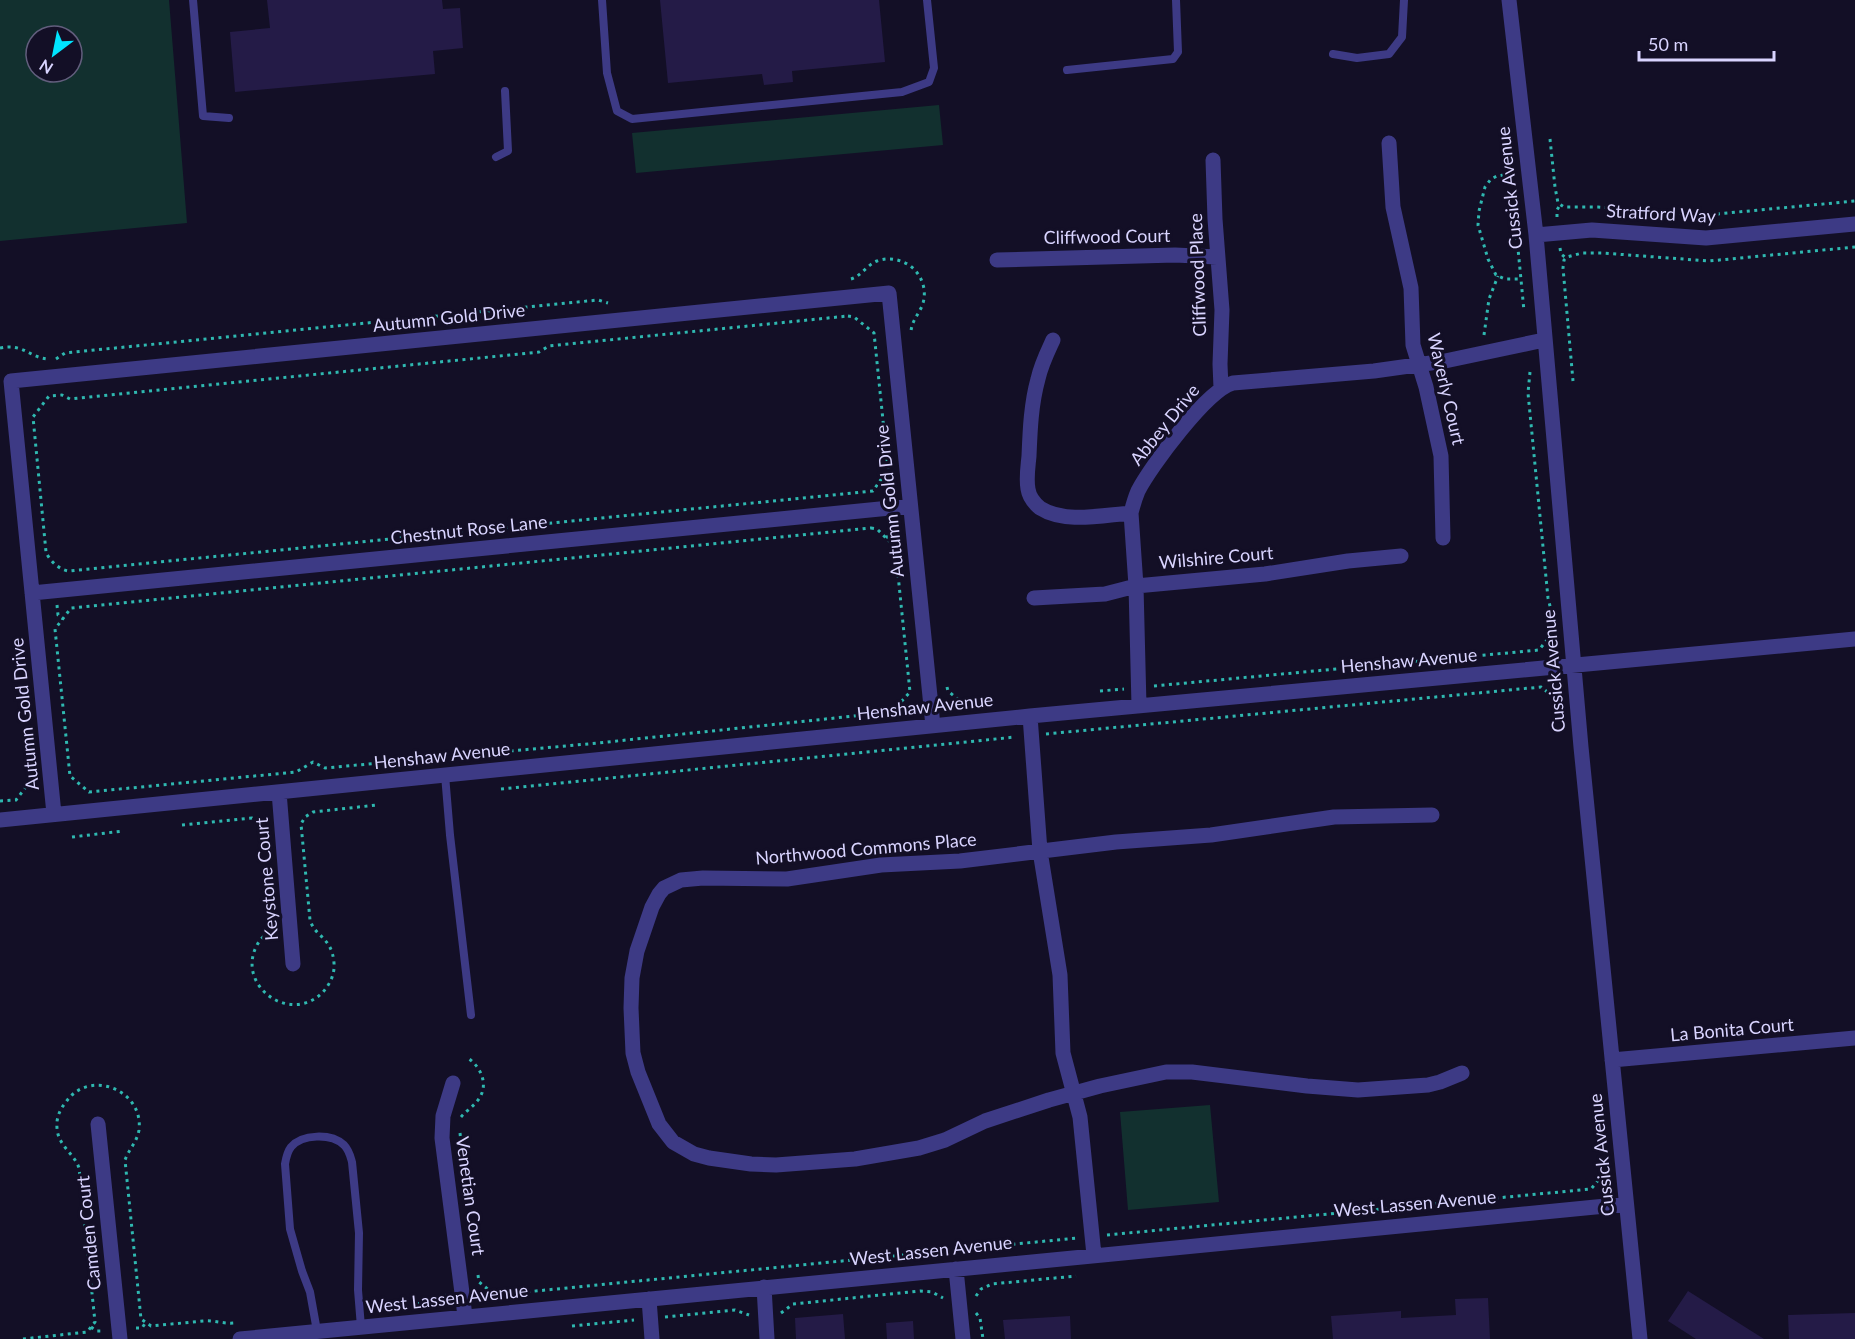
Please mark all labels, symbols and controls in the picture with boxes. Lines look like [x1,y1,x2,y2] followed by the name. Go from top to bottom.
[24,24,84,84] north arrow
[1639,24,1774,62] scale bar
[1648,33,1688,55] text: 50 m
[36,56,56,78] text: N
[1492,126,1526,251] street label: Cussick Avenue
[1606,199,1717,227] street label: Stratford Way
[1184,213,1210,337] street label: Cliffwood Place
[1043,224,1171,248] street label: Cliffwood Court
[372,298,526,336] street label: Autumn Gold Drive
[1423,331,1471,447] street label: Waverly Court
[1125,379,1204,469] street label: Abbey Drive
[870,424,908,578] street label: Autumn Gold Drive
[389,510,548,548] street label: Chestnut Rose Lane
[1158,541,1275,573] street label: Wilshire Court
[1537,609,1569,733] street label: Cussick Avenue
[5,637,43,791] street label: Autumn Gold Drive
[1340,643,1478,677] street label: Henshaw Avenue
[856,688,994,724] street label: Henshaw Avenue
[373,737,511,773] street label: Henshaw Avenue
[250,816,282,941] street label: Keystone Court
[754,827,977,869] street label: Northwood Commons Place
[1669,1013,1795,1045] street label: La Bonita Court
[1584,1093,1618,1218] street label: Cussick Avenue
[452,1135,490,1257] street label: Venetian Court
[71,1174,105,1291] street label: Camden Court
[1333,1185,1497,1221] street label: West Lassen Avenue
[849,1231,1013,1269] street label: West Lassen Avenue
[365,1279,529,1317] street label: West Lassen Avenue

